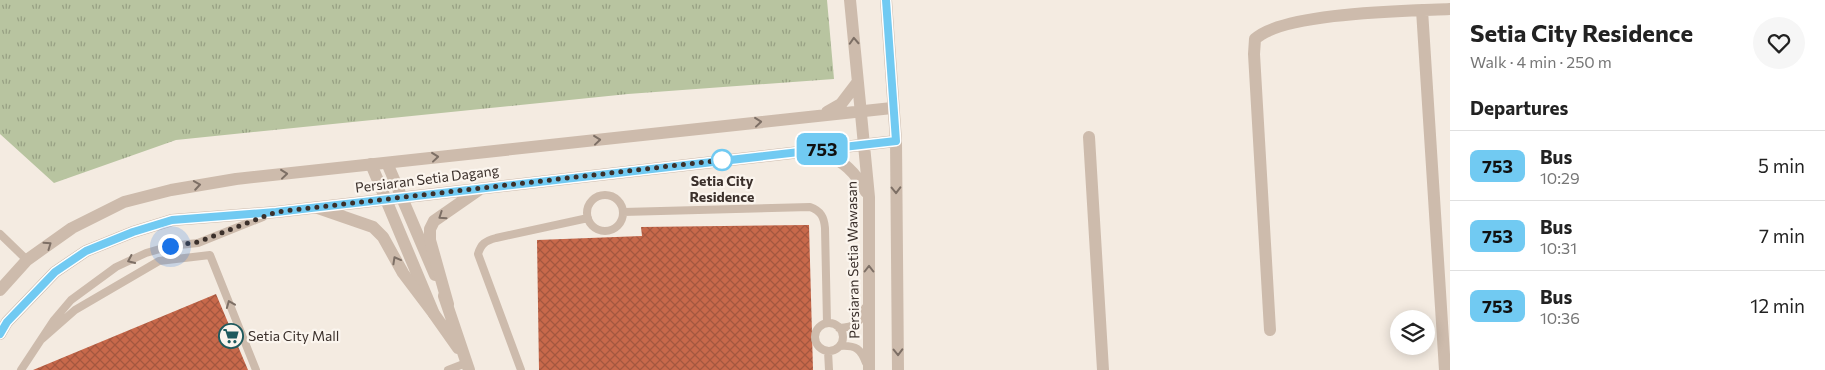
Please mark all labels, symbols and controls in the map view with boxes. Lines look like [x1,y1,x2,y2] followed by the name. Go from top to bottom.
[1753,17,1805,69] button: heart
[1470,18,1693,47] text: Setia City Residence
[849,37,860,45] one-way arrow
[1470,52,1612,71] text: Walk · 4 min · 250 m
[1470,96,1568,119] text: Departures
[755,117,763,128] one-way arrow
[793,133,851,165] line badge: 753
[593,135,601,146] one-way arrow
[807,138,837,160] text: 753
[1540,145,1572,168] text: Bus
[711,149,733,171] marker: Setia City Residence
[431,152,439,163] one-way arrow
[1758,154,1805,177] text: 5 min
[1482,155,1513,177] text: 753
[354,161,500,196] street label: Persiaran Setia Dagang
[1540,168,1580,187] text: 10:29
[281,169,289,180] one-way arrow
[690,172,754,205] place label: Setia City Residence
[193,181,202,191] one-way arrow
[843,181,862,339] street label: Persiaran Setia Wawasan
[891,186,902,194] one-way arrow
[439,210,448,219] one-way arrow
[1540,215,1572,238] text: Bus
[1759,224,1805,247] text: 7 min
[1482,225,1513,247] text: 753
[158,234,183,259] your location
[1540,238,1577,257] text: 10:31
[42,242,52,251] one-way arrow
[127,254,136,264] one-way arrow
[392,256,402,265] one-way arrow
[864,265,874,272] one-way arrow
[1540,285,1572,308] text: Bus
[1750,294,1805,317] text: 12 min
[1482,295,1513,317] text: 753
[226,300,236,309] one-way arrow
[1540,308,1580,327] text: 10:36
[1390,310,1435,355] map controls
[1390,310,1435,355] button: layers
[218,323,244,349] supermarket icon: Setia City Mall
[248,327,339,344] place label: Setia City Mall
[893,349,903,357] one-way arrow

